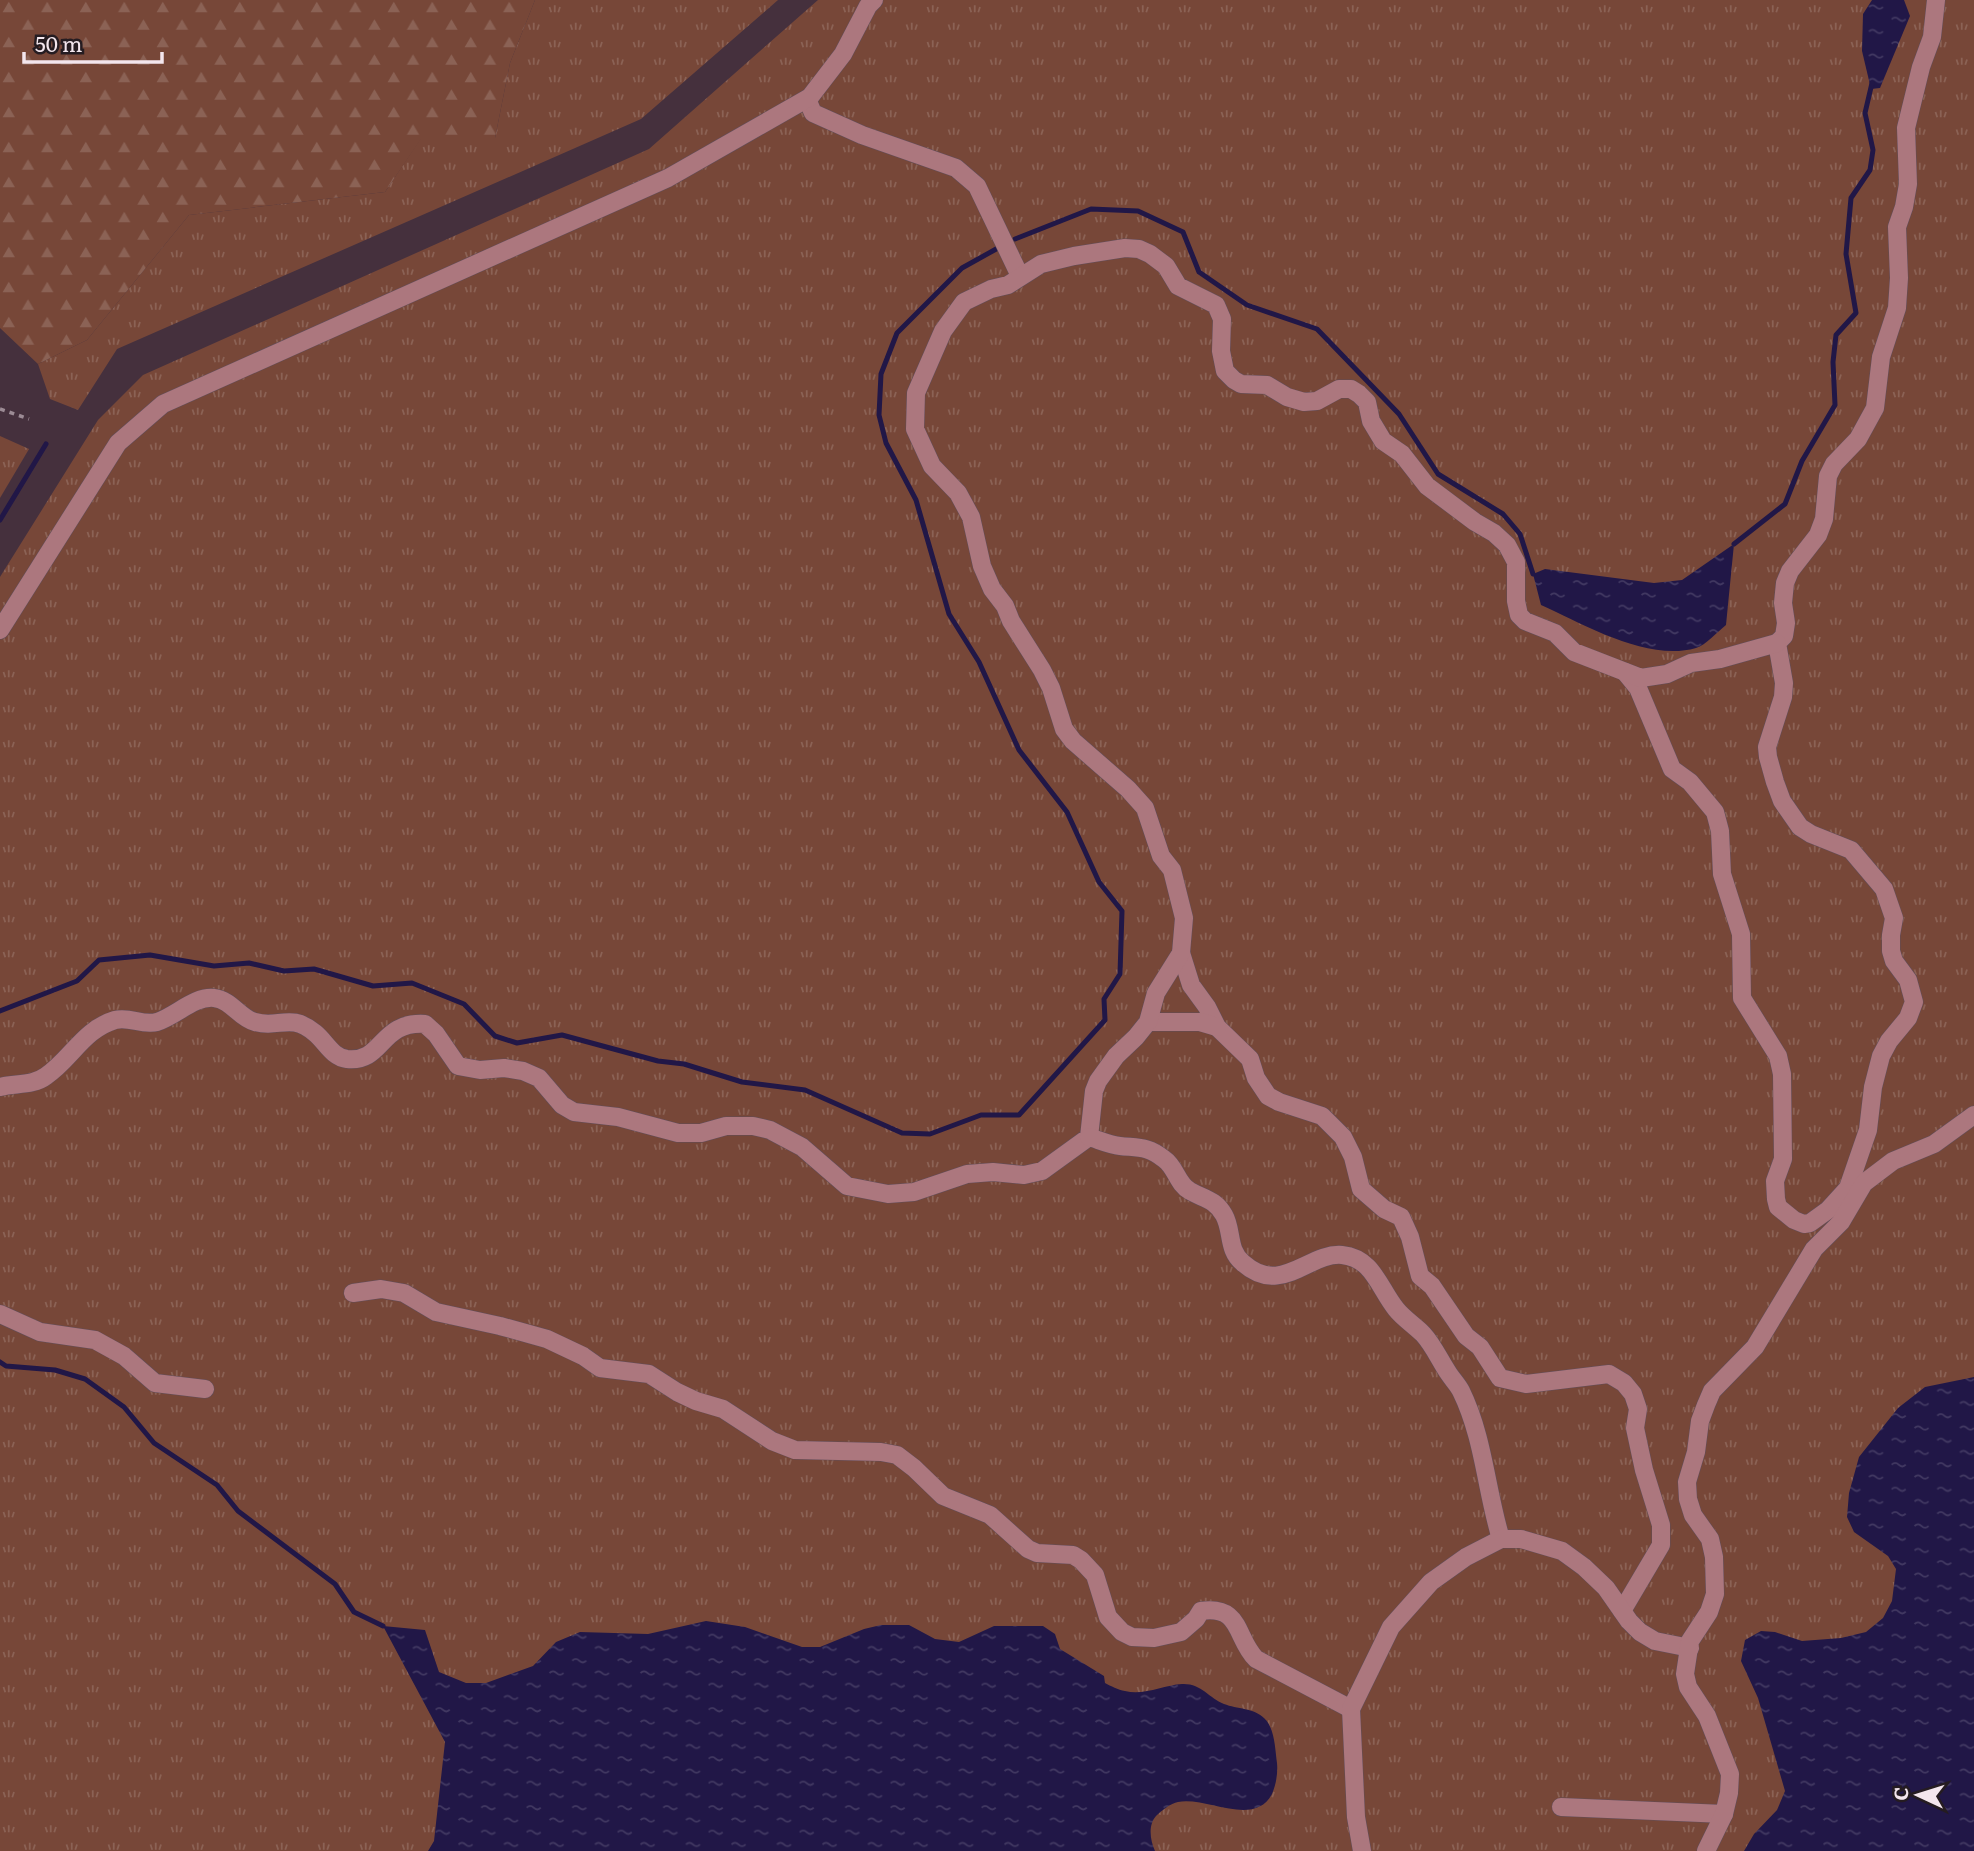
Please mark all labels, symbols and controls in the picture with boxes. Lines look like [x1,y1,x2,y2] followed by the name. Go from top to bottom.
[24,21,163,65] scale bar
[35,27,82,58] text: 50 m
[1883,1760,1953,1830] north arrow
[1886,1786,1914,1801] text: С

